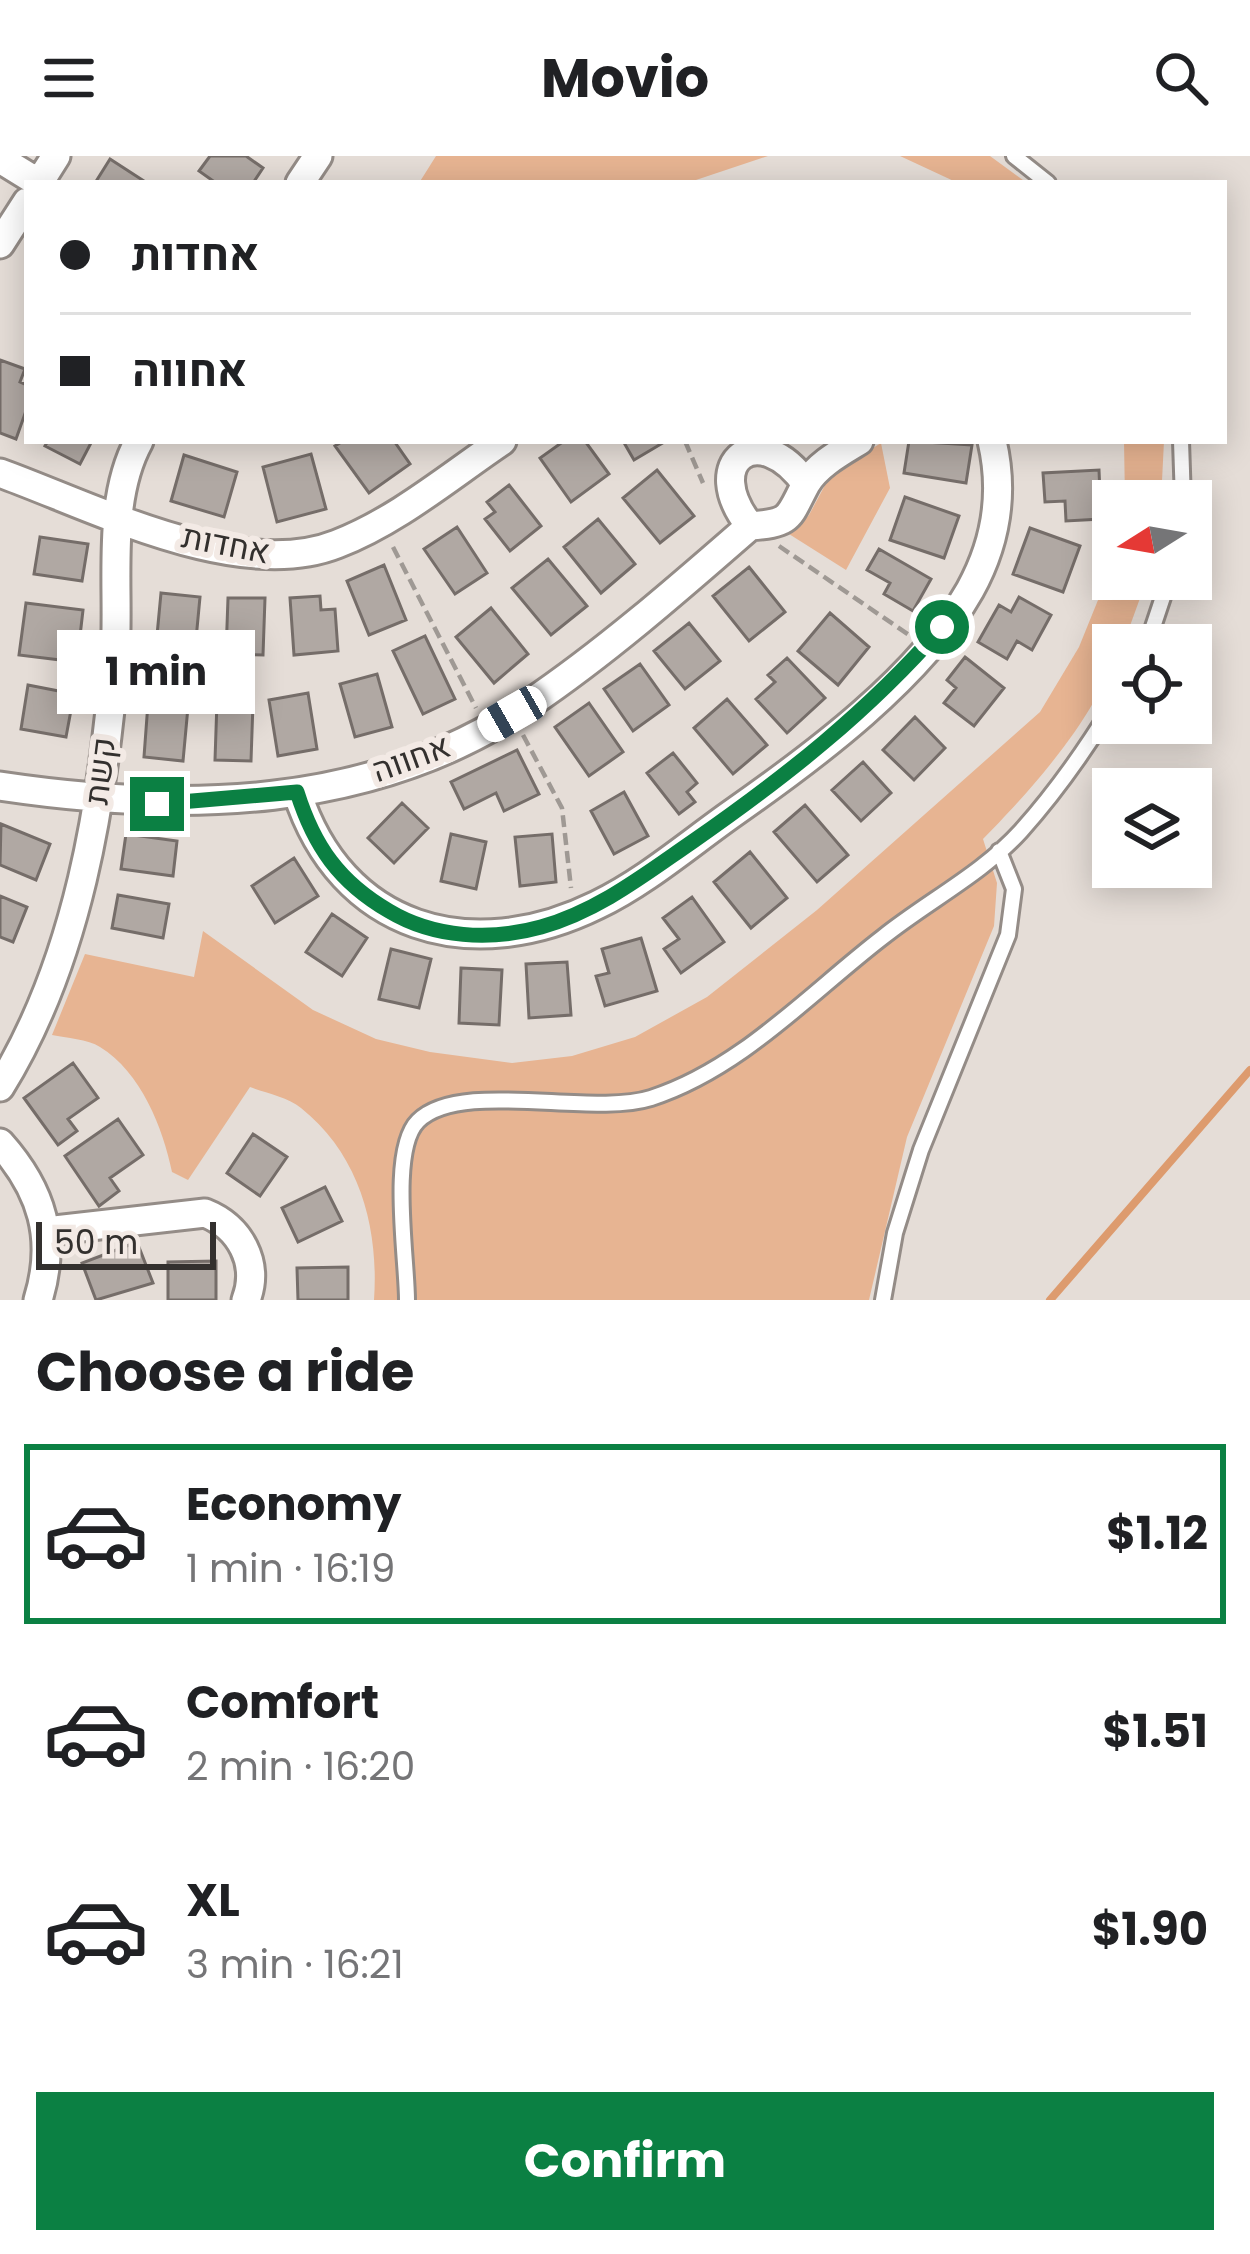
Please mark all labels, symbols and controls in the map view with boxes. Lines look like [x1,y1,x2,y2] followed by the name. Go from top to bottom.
[541,40,709,116] text: Movio
[36,45,102,111] icon: menu
[1148,45,1214,111] icon: search
[132,223,259,286] text: אחדות
[132,339,247,402] text: אחווה
[1092,480,1212,600] north arrow
[1092,480,1212,888] map controls
[178,512,274,576] street label: אחדות
[915,600,969,654] route start
[1092,624,1212,744] button: locate
[58,630,256,714] callout: 1 min
[105,644,207,699] text: 1 min
[472,680,552,748] car
[365,722,457,794] street label: אחווה
[73,735,127,807] street label: קשת
[1092,768,1212,888] button: layers
[130,777,184,831] route end
[36,1216,216,1269] scale bar
[54,1219,138,1266] text: 50 m
[36,1334,414,1410] text: Choose a ride
[186,1473,401,1536] text: Economy
[42,1480,150,1588] icon: car
[1106,1502,1208,1565] text: $1.12
[186,1541,395,1596] text: 1 min · 16:19
[186,1671,379,1734] text: Comfort
[42,1678,150,1786] icon: car
[1103,1700,1208,1763] text: $1.51
[186,1739,415,1794] text: 2 min · 16:20
[186,1869,240,1932] text: XL
[42,1876,150,1984] icon: car
[1092,1898,1208,1961] text: $1.90
[186,1937,404,1992] text: 3 min · 16:21
[36,2092,1214,2230] button: Confirm

